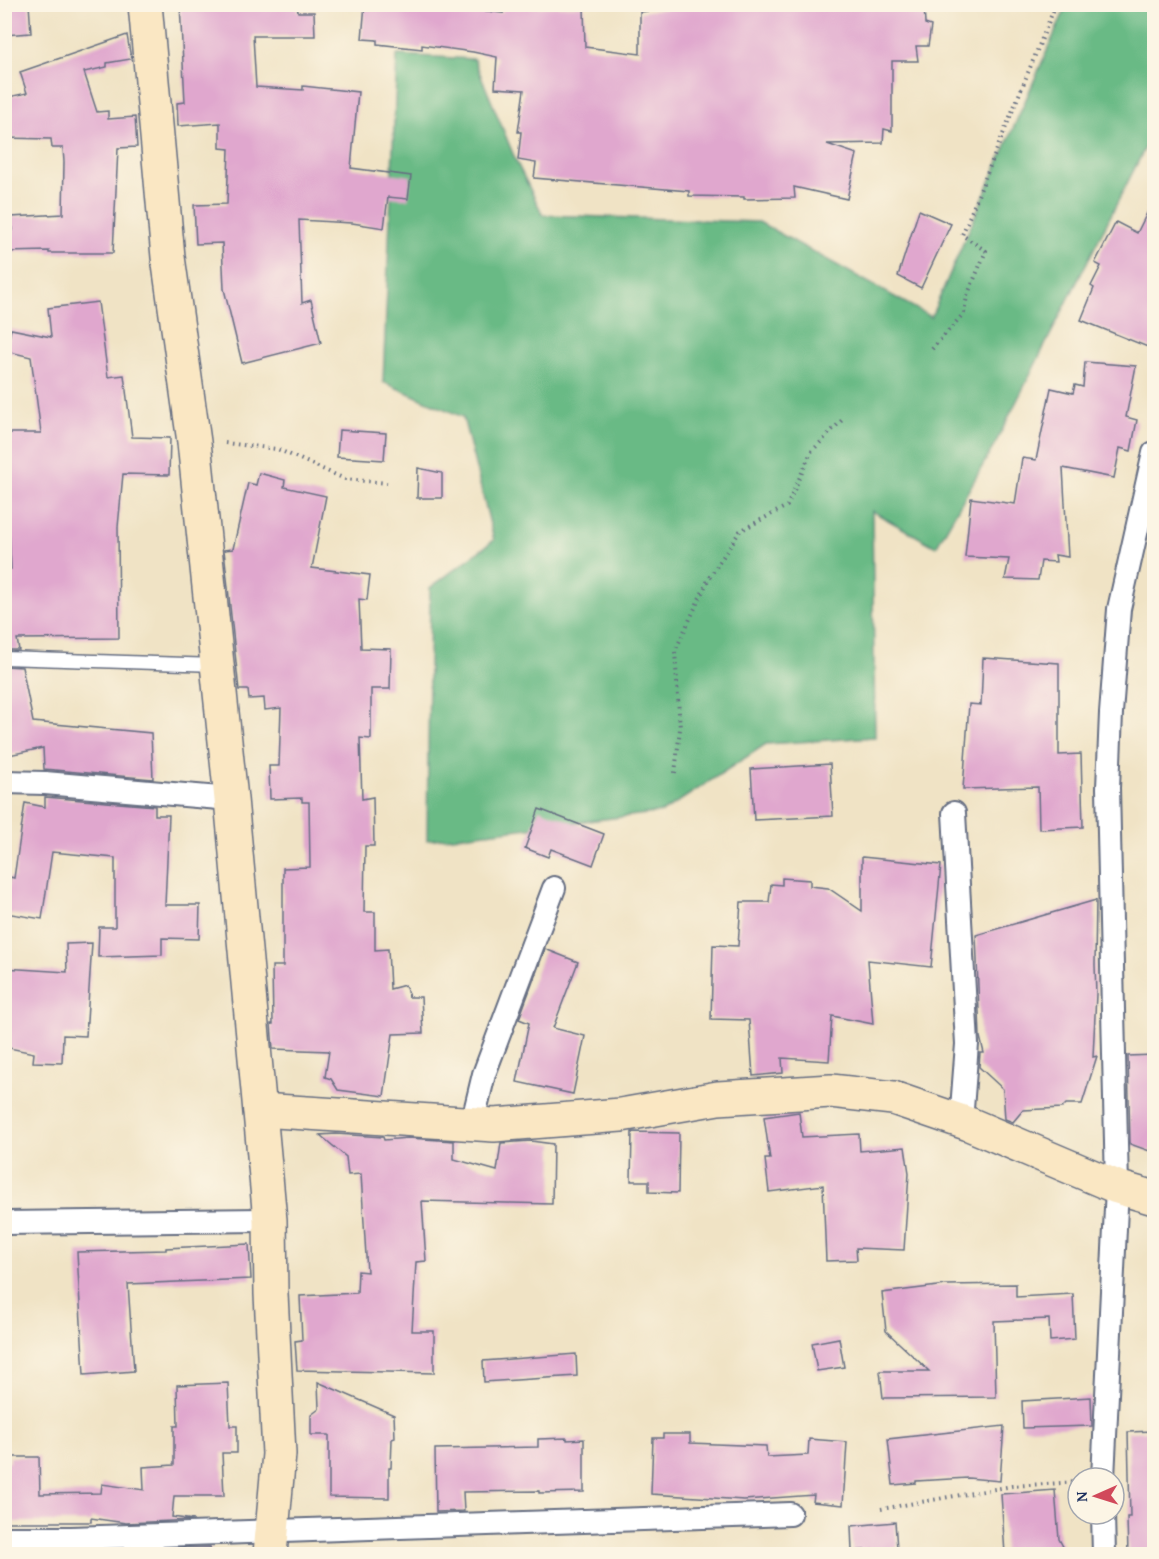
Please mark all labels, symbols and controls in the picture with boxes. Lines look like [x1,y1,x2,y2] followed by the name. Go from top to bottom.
[1066,1466,1126,1526] north arrow
[1069,1491,1093,1503] text: N

